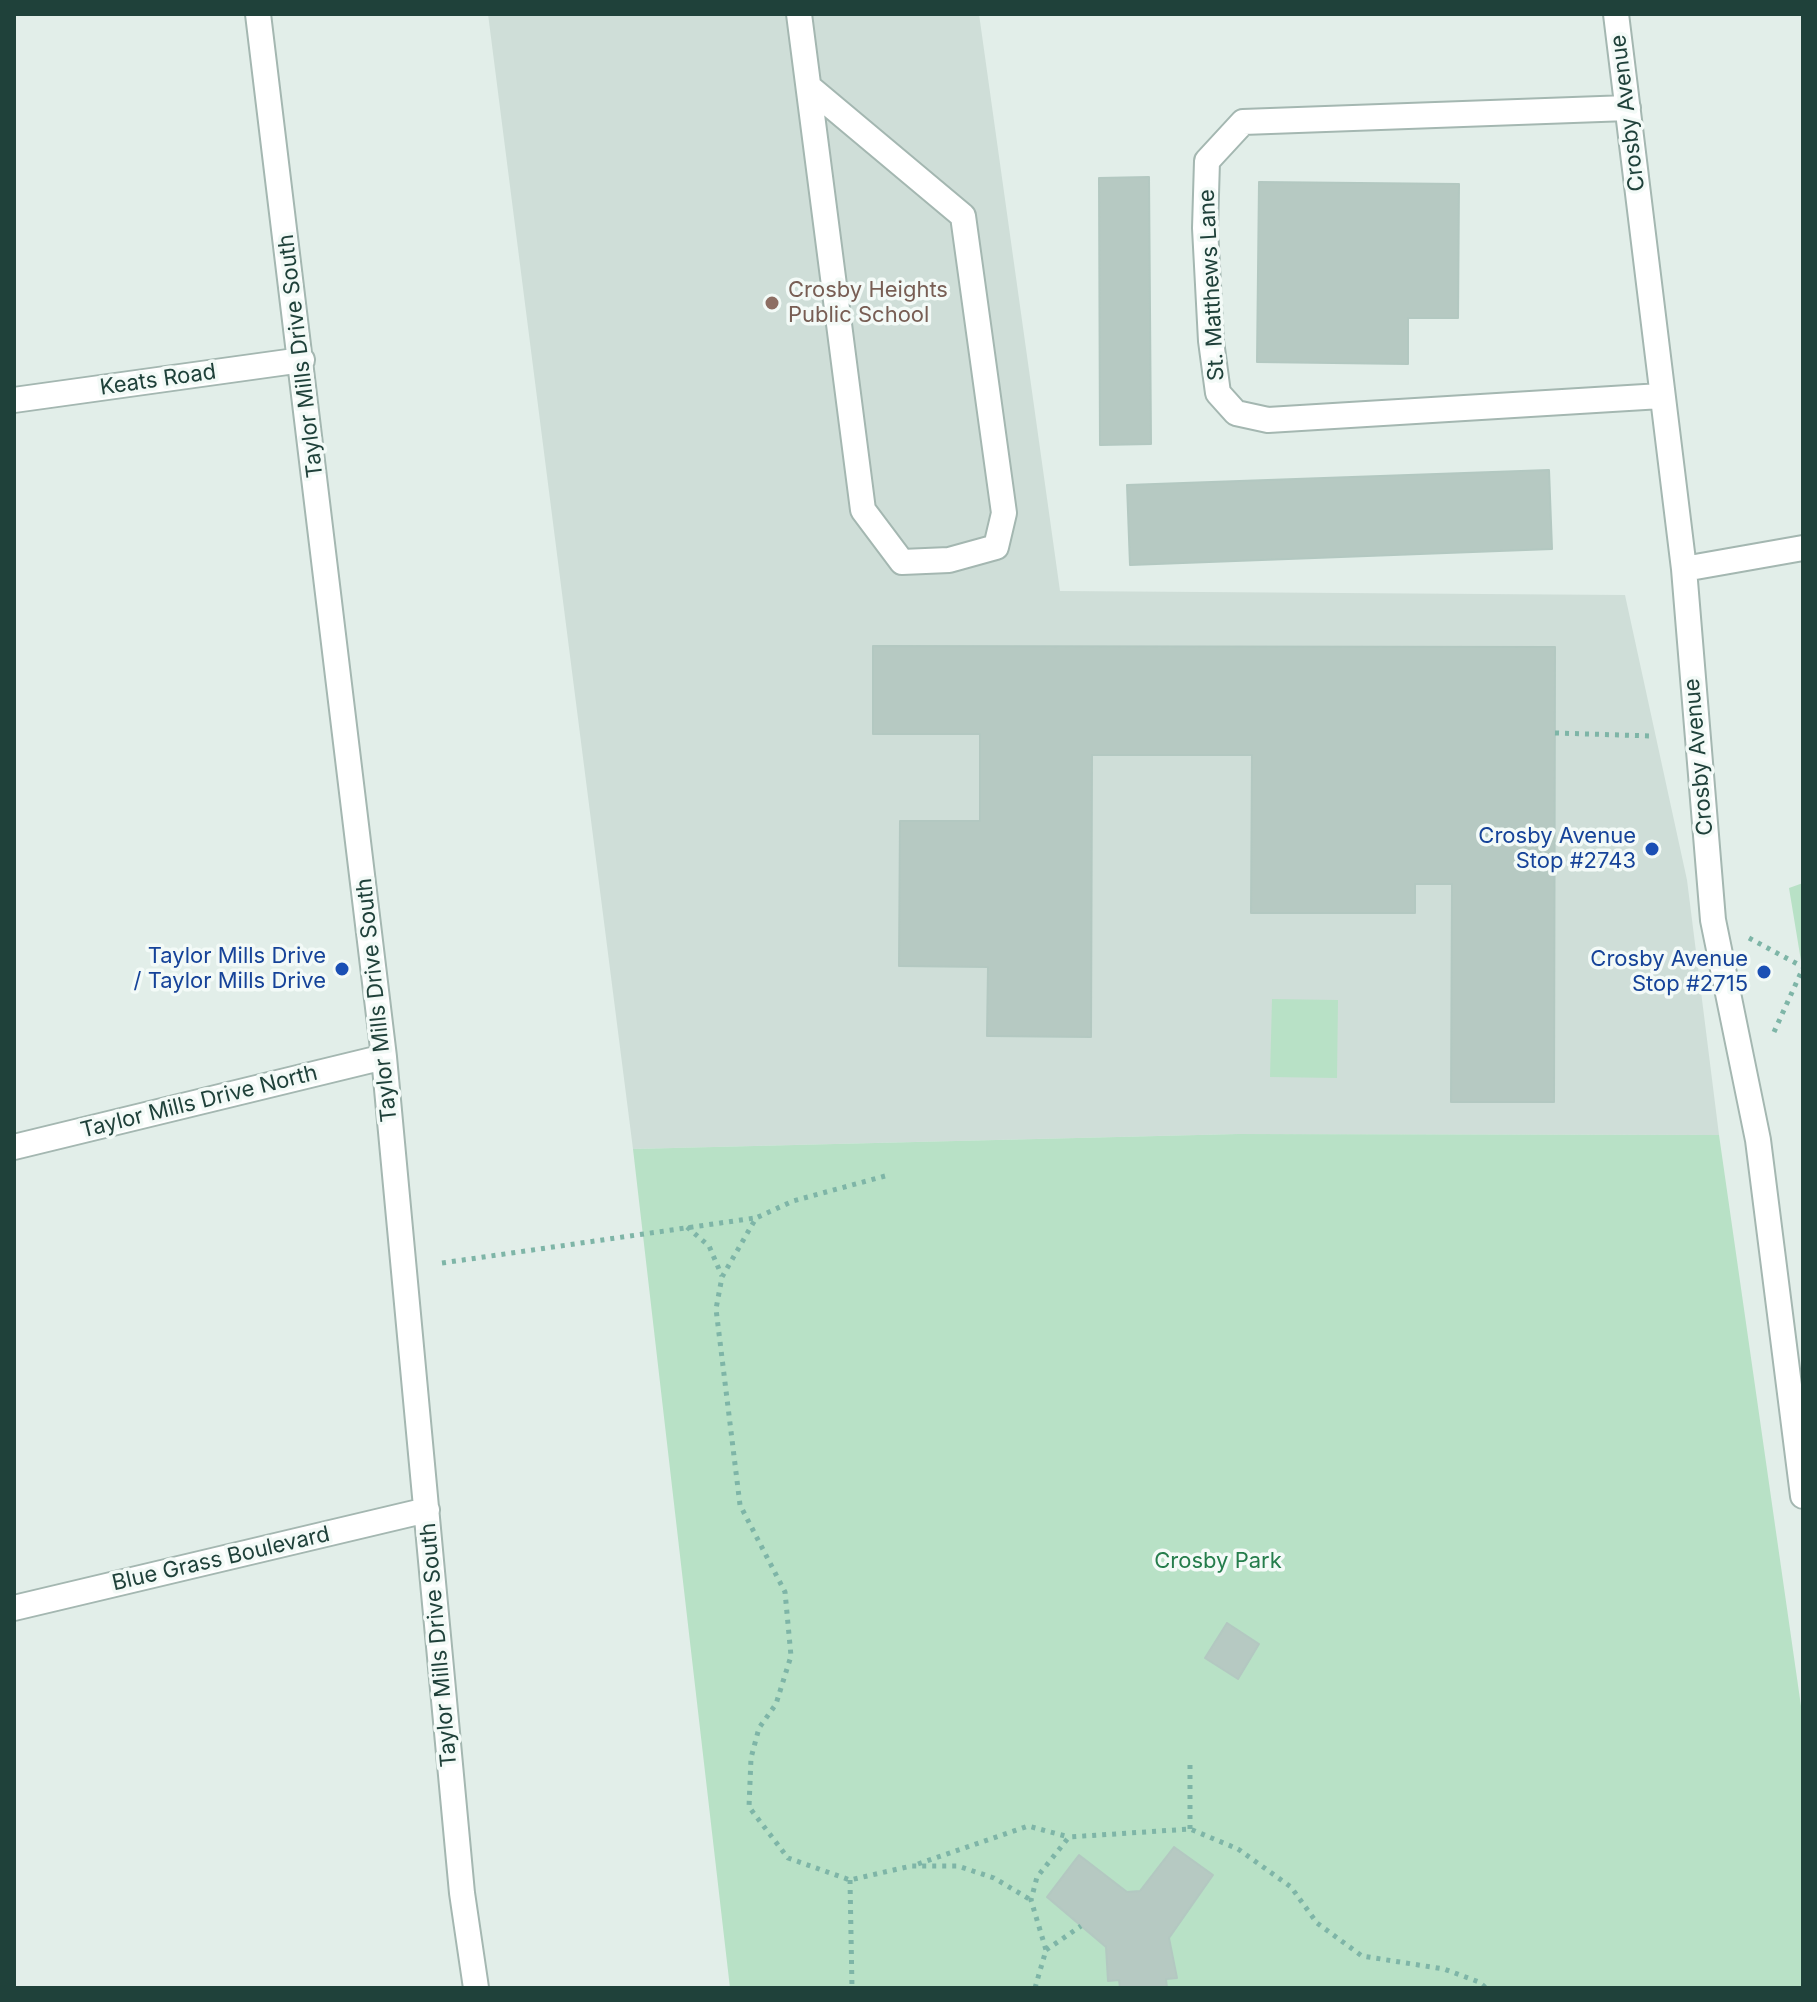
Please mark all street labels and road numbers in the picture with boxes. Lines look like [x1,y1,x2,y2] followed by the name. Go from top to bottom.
[1605,33,1651,193] street label: Crosby Avenue
[1194,189,1230,381] street label: St. Matthews Lane
[273,233,329,479] street label: Taylor Mills Drive South
[98,359,218,401] street label: Keats Road
[1679,677,1719,837] street label: Crosby Avenue
[351,877,403,1123] street label: Taylor Mills Drive South
[78,1060,320,1144] street label: Taylor Mills Drive North
[110,1521,332,1597] street label: Blue Grass Boulevard
[415,1522,463,1768] street label: Taylor Mills Drive South

